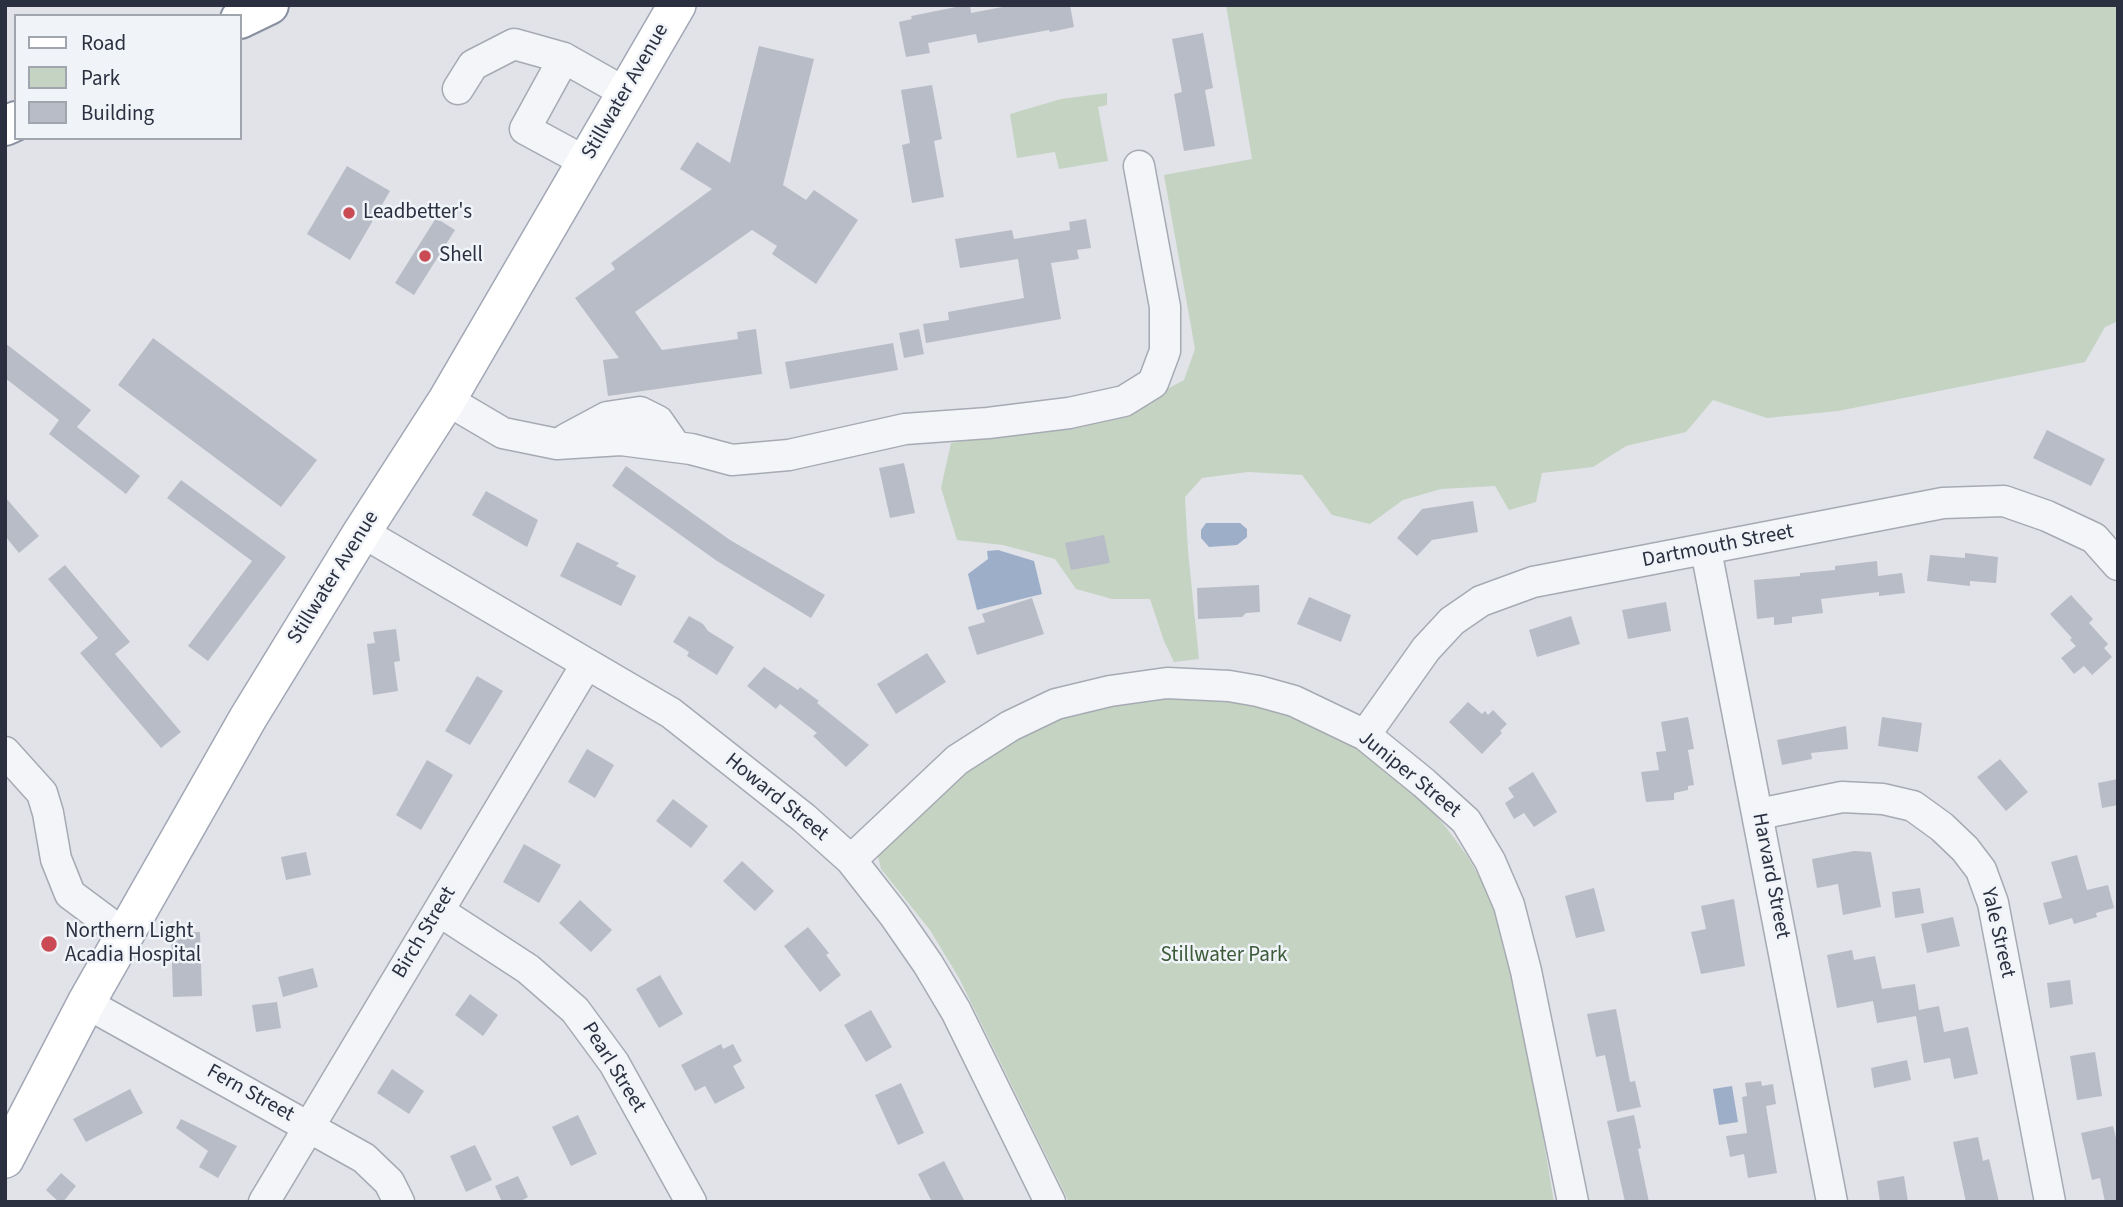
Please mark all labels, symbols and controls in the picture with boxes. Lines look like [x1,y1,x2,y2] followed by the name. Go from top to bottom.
[14,14,242,140] legend
[577,20,675,164] street label: Stillwater Avenue
[81,28,126,58] text: Road
[81,63,120,93] text: Park
[81,98,154,128] text: Building
[363,200,472,226] place label: Leadbetter's
[341,205,357,221] marker: Leadbetter's
[439,243,483,269] place label: Shell
[417,248,433,264] marker: Shell
[283,507,385,649] street label: Stillwater Avenue
[1640,520,1796,574] street label: Dartmouth Street
[1353,726,1465,824] street label: Juniper Street
[719,749,833,847] street label: Howard Street
[1745,811,1795,941] street label: Harvard Street
[388,883,462,983] street label: Birch Street
[1974,885,2020,981] street label: Yale Street
[65,919,201,969] place label: Northern Light Acadia Hospital
[39,934,59,954] marker: Northern Light Acadia Hospital
[1161,943,1287,969] park label: Stillwater Park
[575,1018,651,1118] street label: Pearl Street
[202,1060,298,1128] street label: Fern Street

